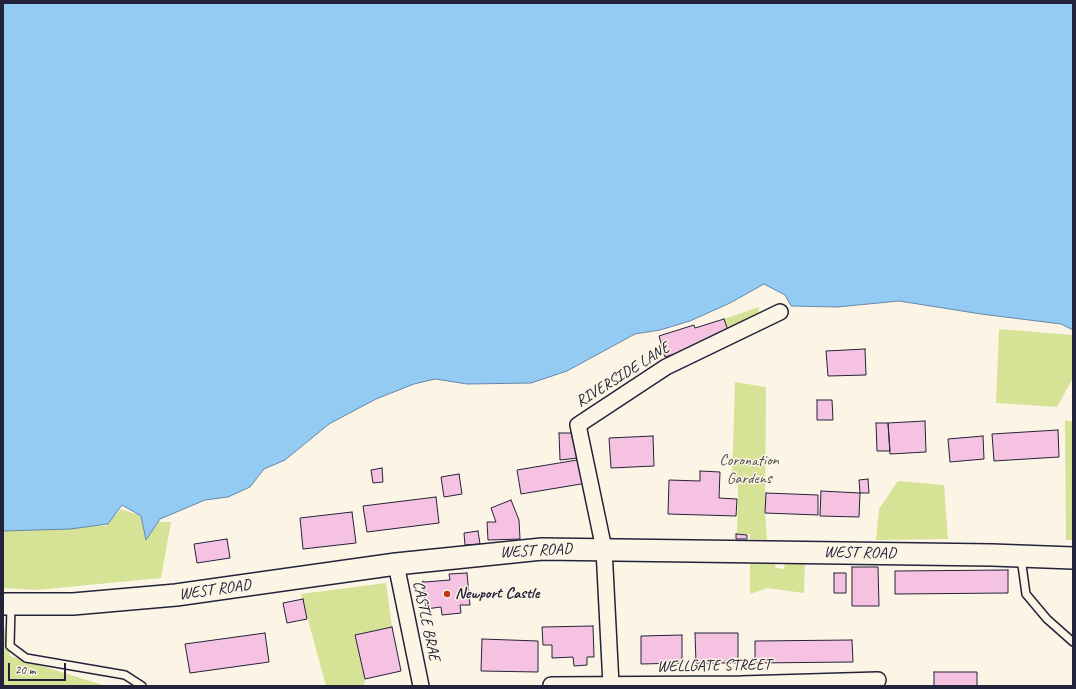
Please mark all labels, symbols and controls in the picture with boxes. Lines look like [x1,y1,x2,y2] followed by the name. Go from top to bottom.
[572,338,674,412] street label: RIVERSIDE LANE
[719,451,779,489] park label: Coronation Gardens
[499,540,573,562] street label: WEST ROAD
[824,543,896,563] street label: WEST ROAD
[178,575,252,605] street label: WEST ROAD
[408,579,444,663] street label: CASTLE BRAE
[455,584,539,604] place label: Newport Castle
[442,589,452,599] marker: Newport Castle
[10,655,68,681] scale bar
[657,655,771,677] street label: WELLGATE STREET
[15,662,35,678] text: 20 m

